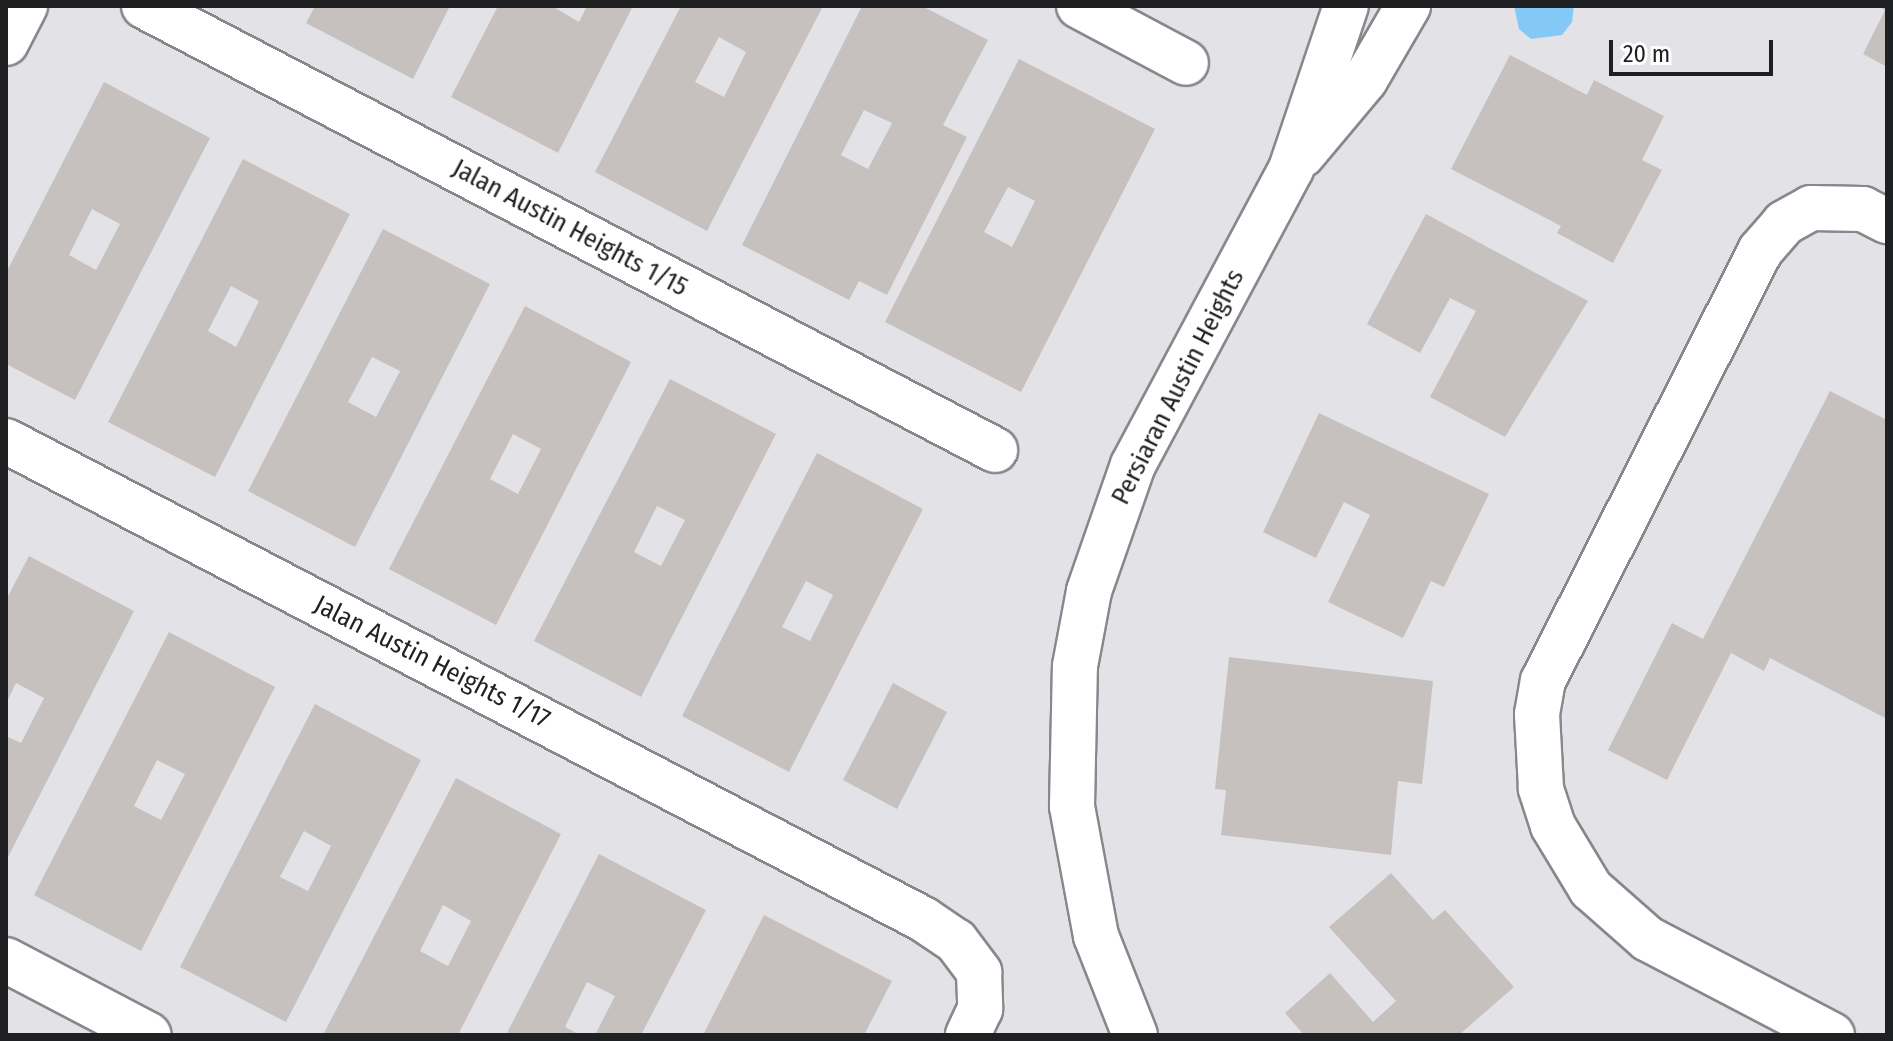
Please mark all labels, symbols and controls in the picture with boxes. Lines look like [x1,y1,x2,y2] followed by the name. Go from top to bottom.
[1613,24,1777,74] scale bar
[1623,40,1670,68] text: 20 m
[447,153,693,303] street label: Jalan Austin Heights 1/15
[1105,264,1251,510] street label: Persiaran Austin Heights
[309,589,555,735] street label: Jalan Austin Heights 1/17

